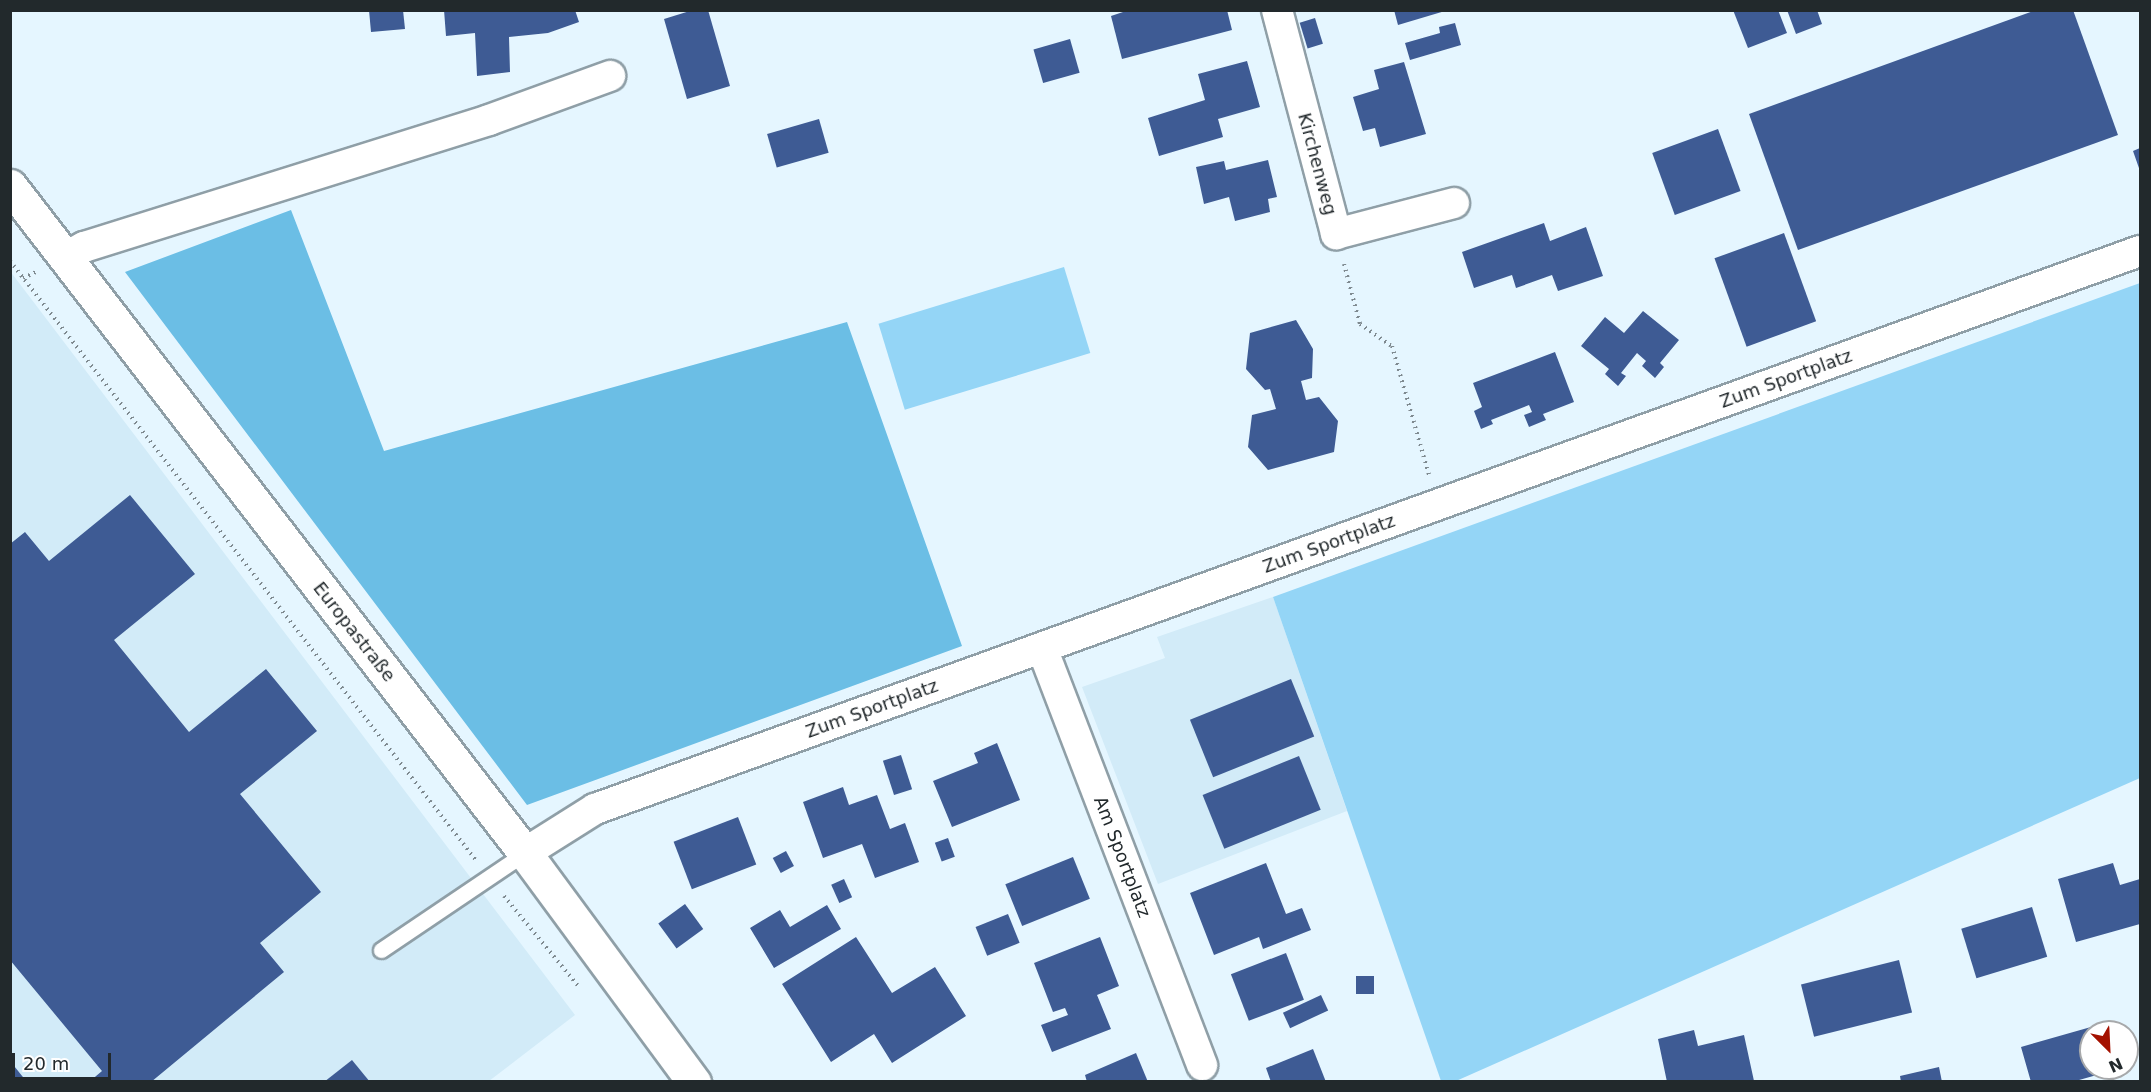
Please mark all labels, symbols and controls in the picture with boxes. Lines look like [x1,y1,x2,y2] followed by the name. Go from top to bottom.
[1293,111,1341,217] street label: Kirchenweg
[1717,345,1855,413] street label: Zum Sportplatz
[1260,510,1398,578] street label: Zum Sportplatz
[308,578,400,686] street label: Europastraße
[803,675,941,743] street label: Zum Sportplatz
[1089,793,1155,921] street label: Am Sportplatz
[2079,1020,2139,1080] north arrow
[15,1041,114,1079] scale bar
[23,1053,69,1074] text: 20 m
[2106,1054,2126,1076] text: N

